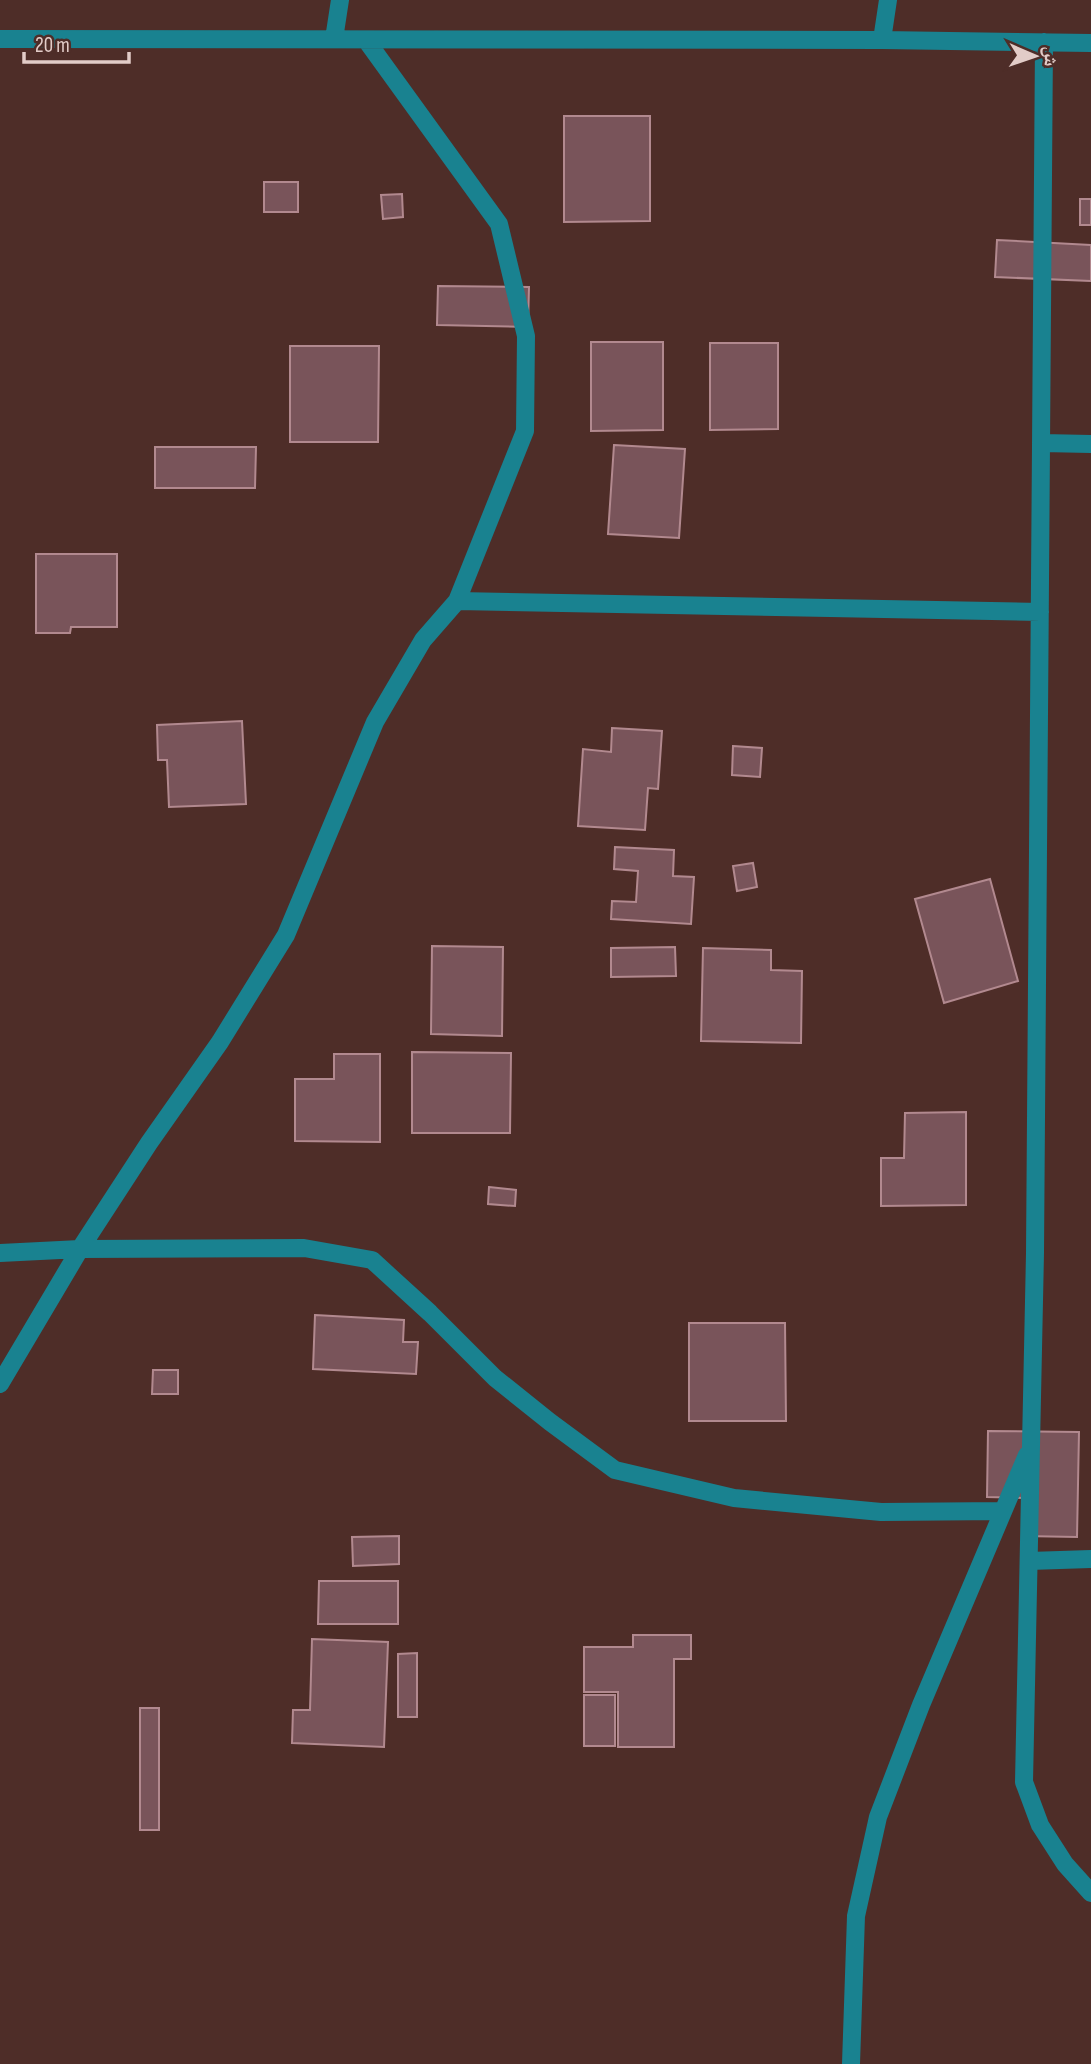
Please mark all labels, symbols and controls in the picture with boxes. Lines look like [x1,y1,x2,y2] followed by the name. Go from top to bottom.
[24,21,130,65] scale bar
[1000,21,1070,91] north arrow
[35,33,70,58] text: 20 m
[1039,46,1062,67] text: ش

